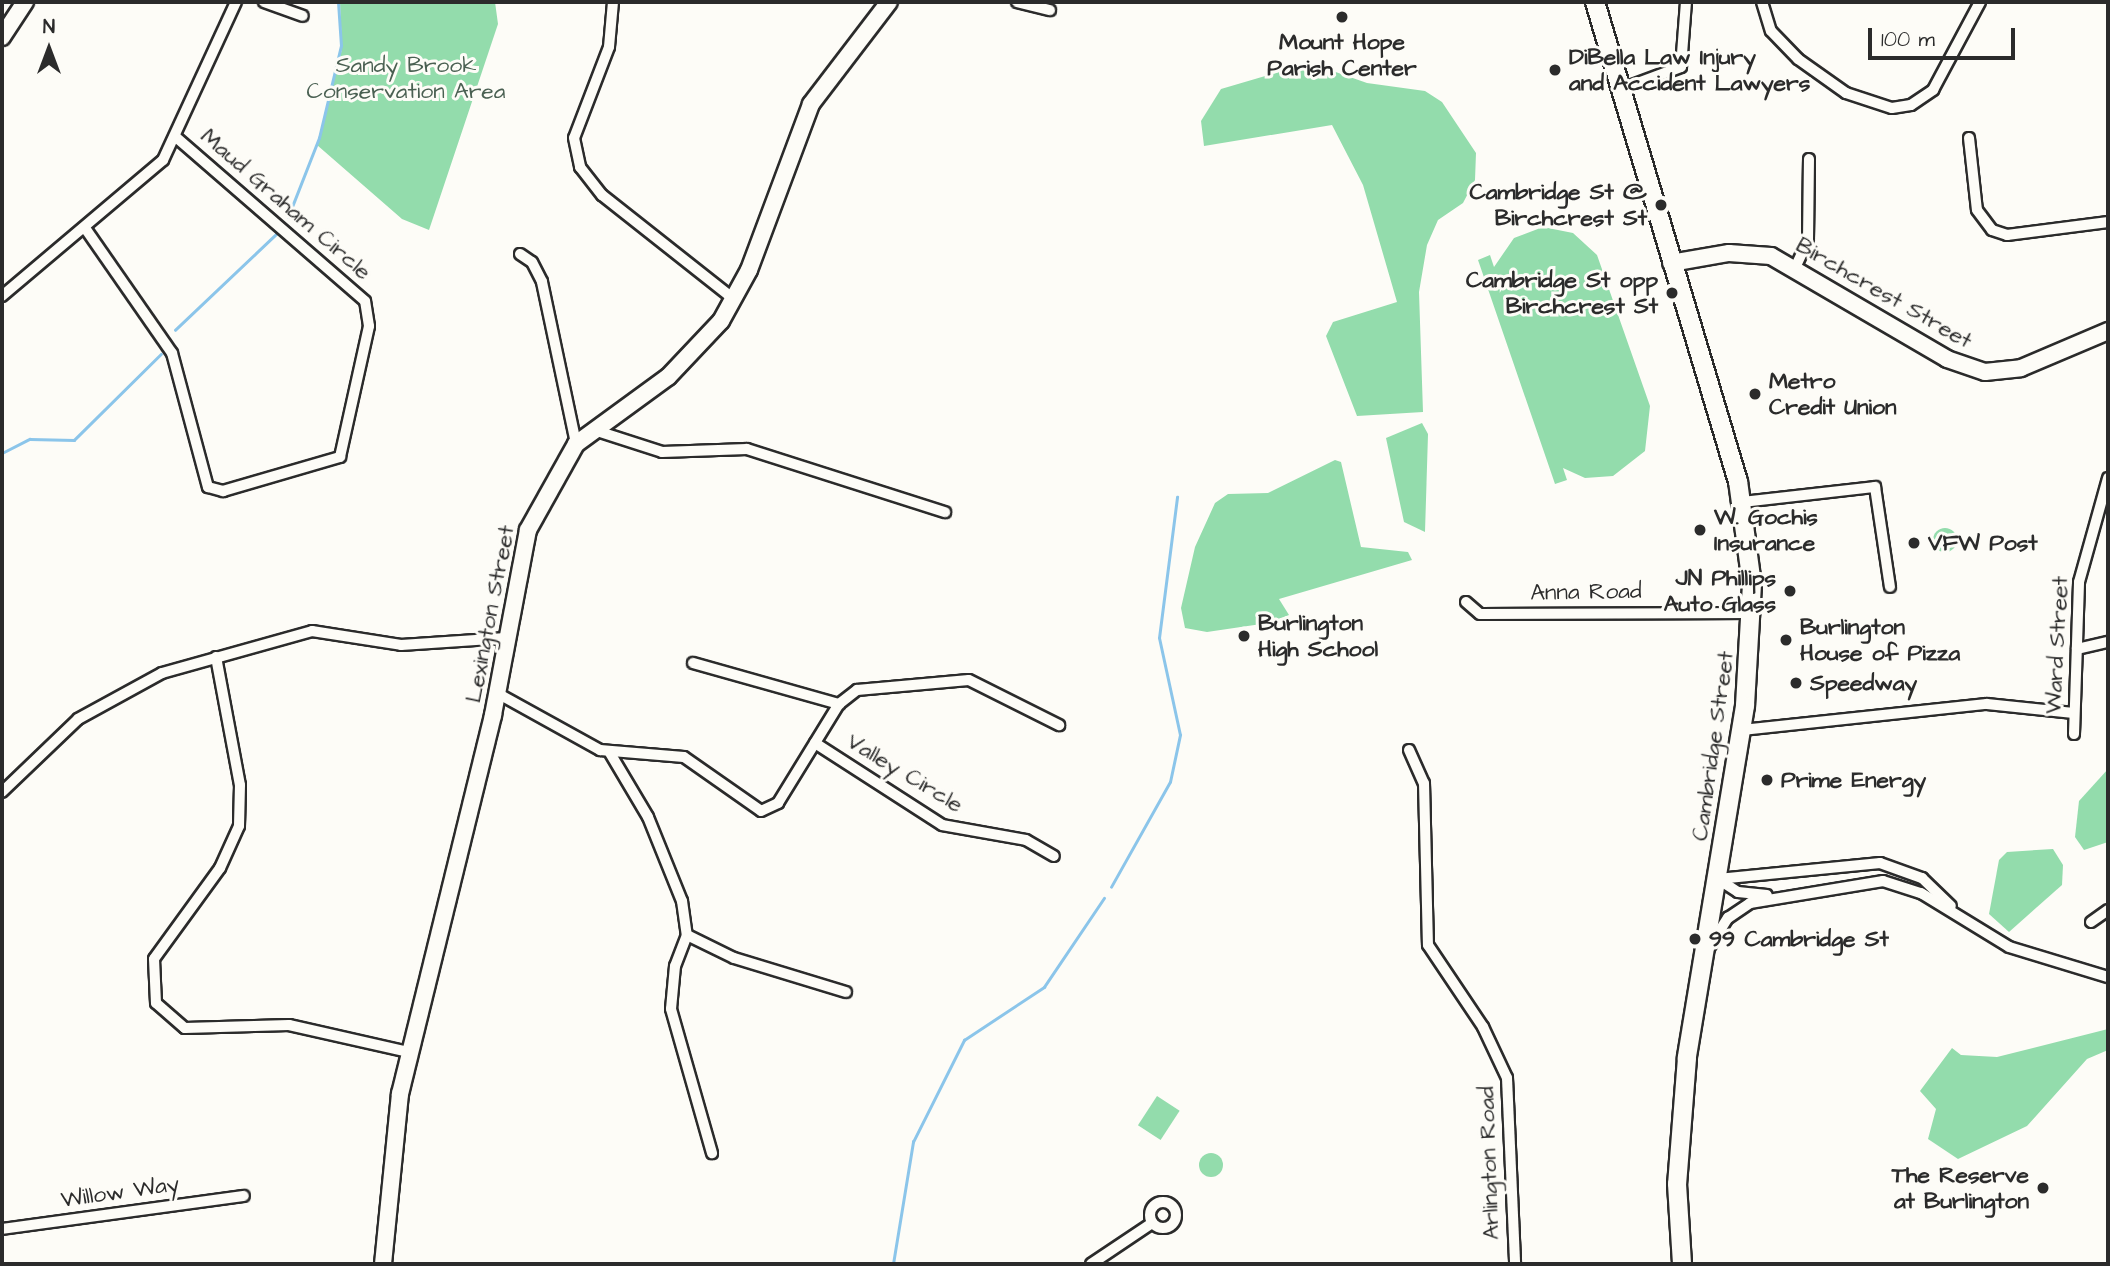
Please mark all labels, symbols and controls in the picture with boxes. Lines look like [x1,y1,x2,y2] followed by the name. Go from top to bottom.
[1334,9,1350,25] marker: Mount Hope Parish Center
[14,14,84,84] north arrow
[43,14,55,41] text: N
[1872,14,2019,58] scale bar
[1881,25,1935,54] text: 100 m
[1267,28,1417,82] place label: Mount Hope Parish Center
[1569,43,1810,97] place label: DiBella Law Injury and Accident Lawyers
[306,51,506,105] park label: Sandy Brook Conservation Area
[1547,62,1563,78] marker: DiBella Law Injury and Accident Lawyers
[195,122,377,286] street label: Maud Graham Circle
[1469,178,1647,232] place label: Cambridge St @ Birchcrest St
[1653,197,1669,213] marker: Cambridge St @ Birchcrest St
[1791,231,1977,355] street label: Birchcrest Street
[1466,266,1658,320] place label: Cambridge St opp Birchcrest St
[1664,285,1680,301] marker: Cambridge St opp Birchcrest St
[1769,367,1897,421] place label: Metro Credit Union
[1747,386,1763,402] marker: Metro Credit Union
[1714,503,1818,557] place label: W. Gochis Insurance
[1692,522,1708,538] marker: W. Gochis Insurance
[459,523,521,705] street label: Lexington Street
[1928,529,2038,557] place label: VFW Post
[1906,535,1922,551] marker: VFW Post
[1664,564,1776,618] place label: JN Phillips Auto Glass
[2040,575,2074,715] street label: Ward Street
[1530,577,1642,607] street label: Anna Road
[1782,583,1798,599] marker: JN Phillips Auto Glass
[1258,609,1378,663] place label: Burlington High School
[1800,613,1960,667] place label: Burlington House of Pizza
[1236,628,1252,644] marker: Burlington High School
[1778,632,1794,648] marker: Burlington House of Pizza
[1686,649,1740,843] street label: Cambridge Street
[1810,669,1917,697] place label: Speedway
[1788,675,1804,691] marker: Speedway
[842,728,968,818] street label: Valley Circle
[1781,766,1926,794] place label: Prime Energy
[1759,772,1775,788] marker: Prime Energy
[1709,925,1889,953] place label: 99 Cambridge St
[1687,931,1703,947] marker: 99 Cambridge St
[1473,1086,1505,1240] street label: Arlington Road
[1892,1161,2029,1215] place label: The Reserve at Burlington
[59,1170,181,1214] street label: Willow Way
[2035,1180,2051,1196] marker: The Reserve at Burlington

